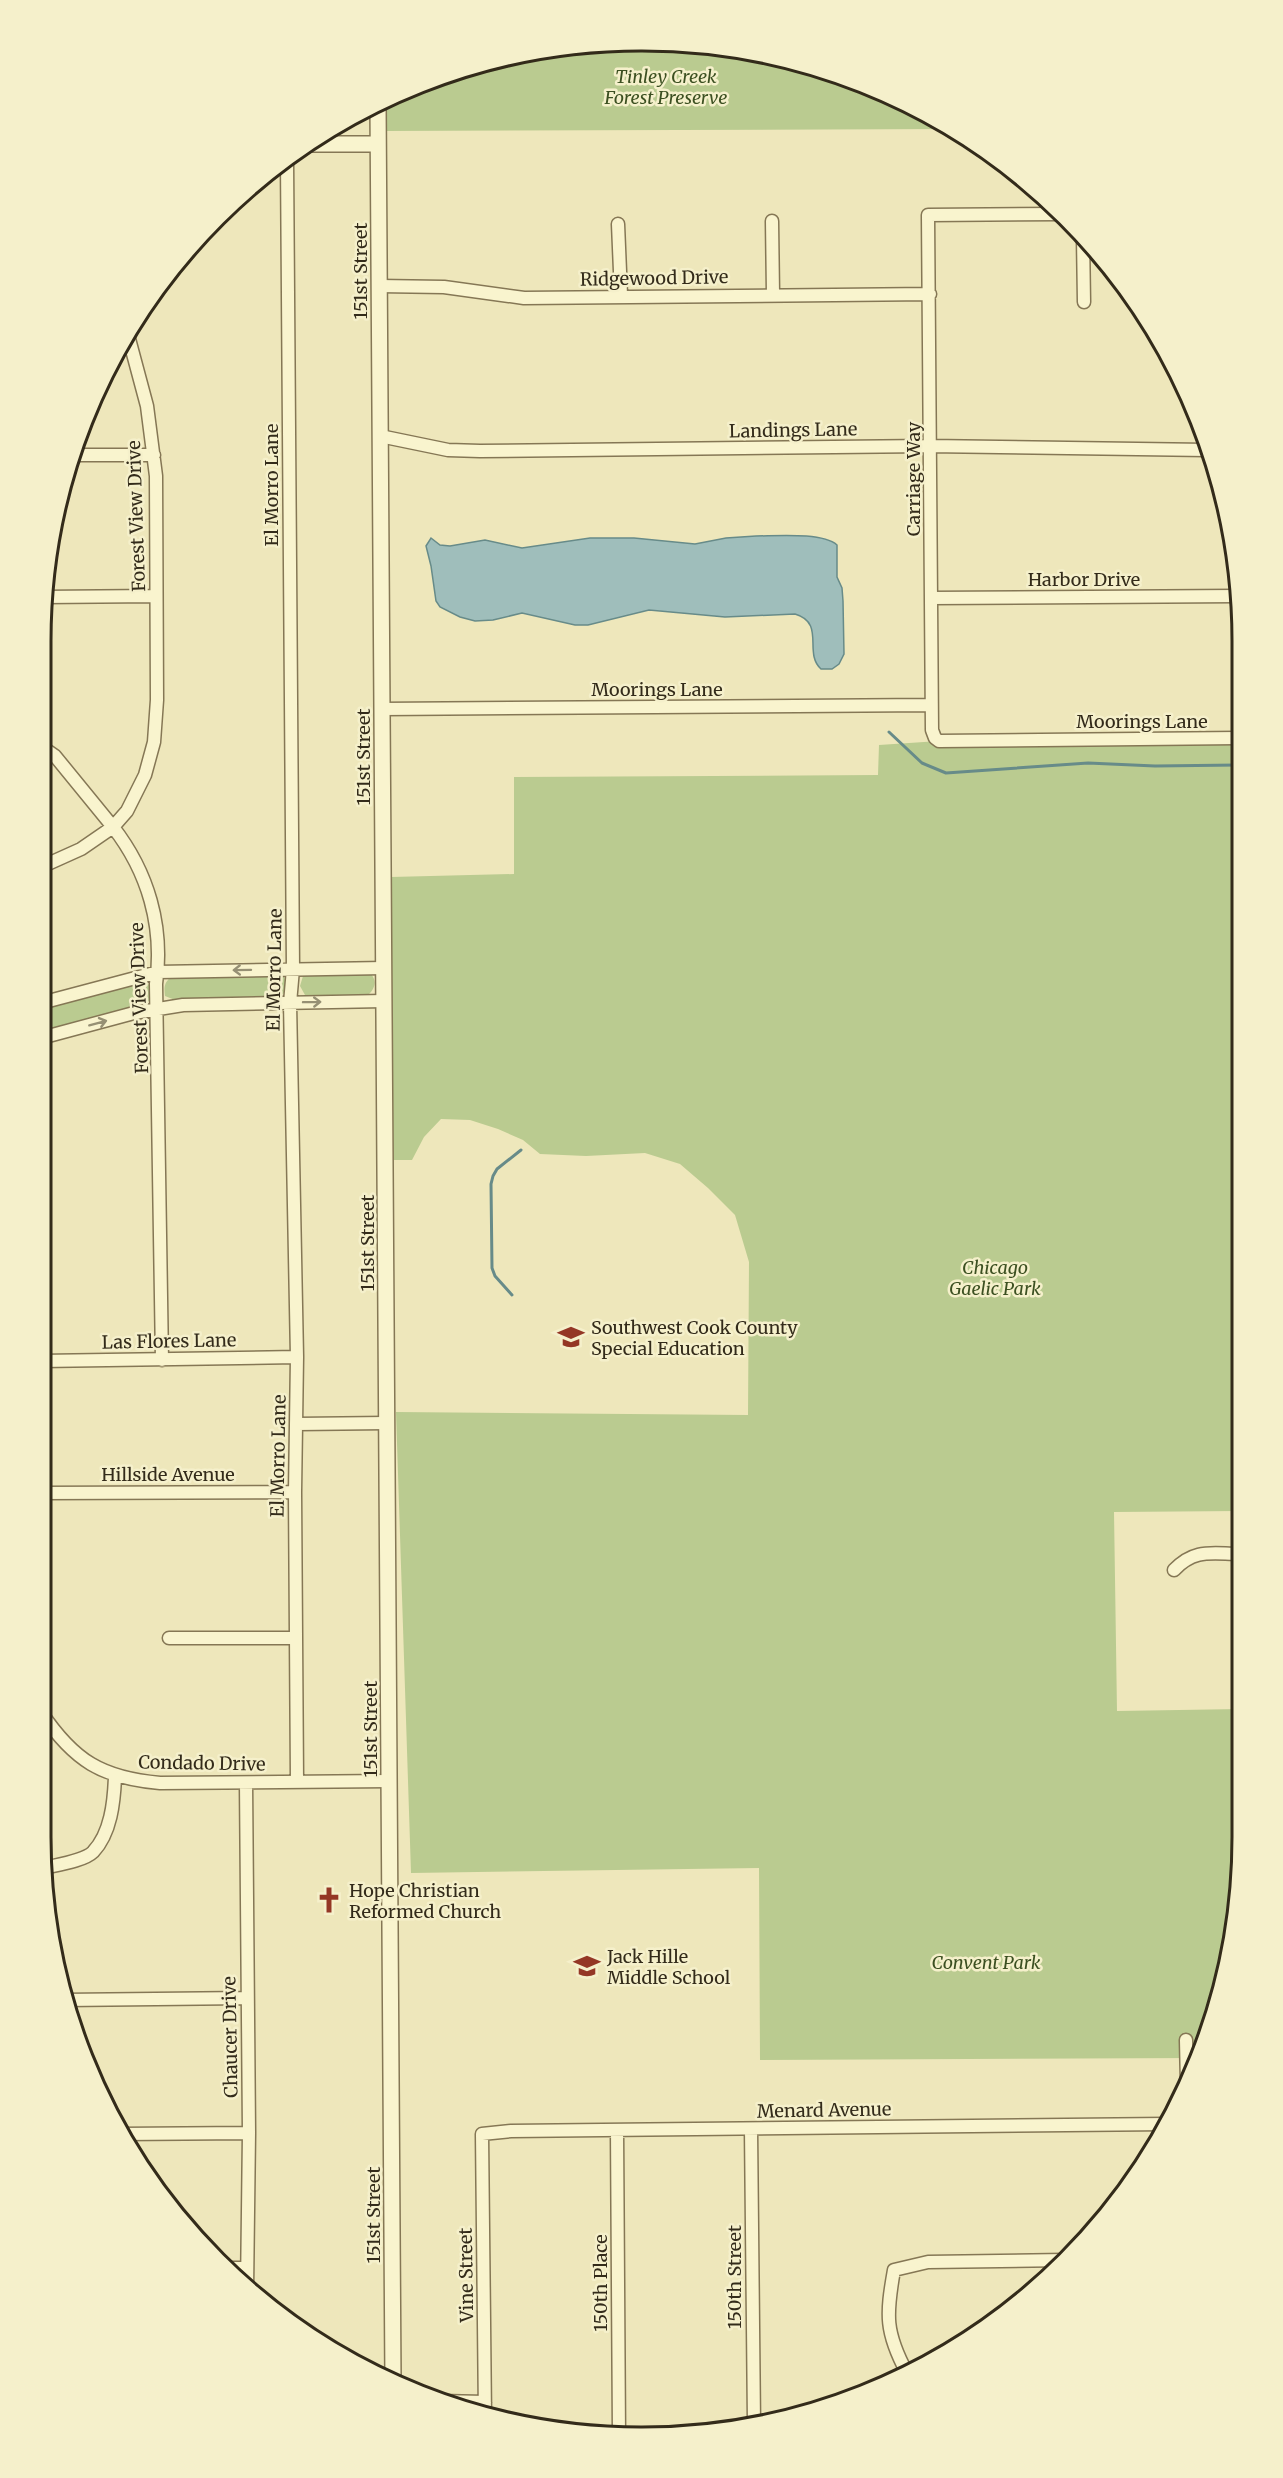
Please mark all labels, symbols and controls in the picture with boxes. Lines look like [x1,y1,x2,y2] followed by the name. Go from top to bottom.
[604,65,727,109] park label: Tinley Creek Forest Preserve
[349,223,372,319] street label: 151st Street
[580,265,728,291] street label: Ridgewood Drive
[729,417,857,443] street label: Landings Lane
[902,421,925,536] street label: Carriage Way
[260,424,283,546] street label: El Morro Lane
[122,440,150,592] street label: Forest View Drive
[1028,568,1140,591] street label: Harbor Drive
[591,678,723,701] street label: Moorings Lane
[352,709,375,805] street label: 151st Street
[1076,710,1208,733] street label: Moorings Lane
[261,908,287,1032] street label: El Morro Lane
[125,922,153,1074] street label: Forest View Drive
[232,964,252,976] one-way arrow
[301,997,321,1008] one-way arrow
[88,1017,107,1028] one-way arrow
[356,1195,379,1291] street label: 151st Street
[949,1256,1041,1300] park label: Chicago Gaelic Park
[591,1316,798,1360] place label: Southwest Cook County Special Education
[556,1322,586,1352] school or university icon: Southwest Cook County Special Education
[102,1328,236,1354] street label: Las Flores Lane
[265,1394,291,1518] street label: El Morro Lane
[101,1463,235,1486] street label: Hillside Avenue
[359,1681,382,1777] street label: 151st Street
[138,1750,266,1776] street label: Condado Drive
[349,1879,501,1923] place label: Hope Christian Reformed Church
[314,1885,344,1915] church icon: Hope Christian Reformed Church
[606,1945,731,1989] place label: Jack Hille Middle School
[572,1951,602,1981] school or university icon: Jack Hille Middle School
[931,1951,1041,1974] park label: Convent Park
[217,1976,243,2098] street label: Chaucer Drive
[757,2097,891,2123] street label: Menard Avenue
[362,2167,385,2263] street label: 151st Street
[723,2225,746,2329] street label: 150th Street
[454,2227,478,2324] street label: Vine Street
[589,2234,612,2332] street label: 150th Place

